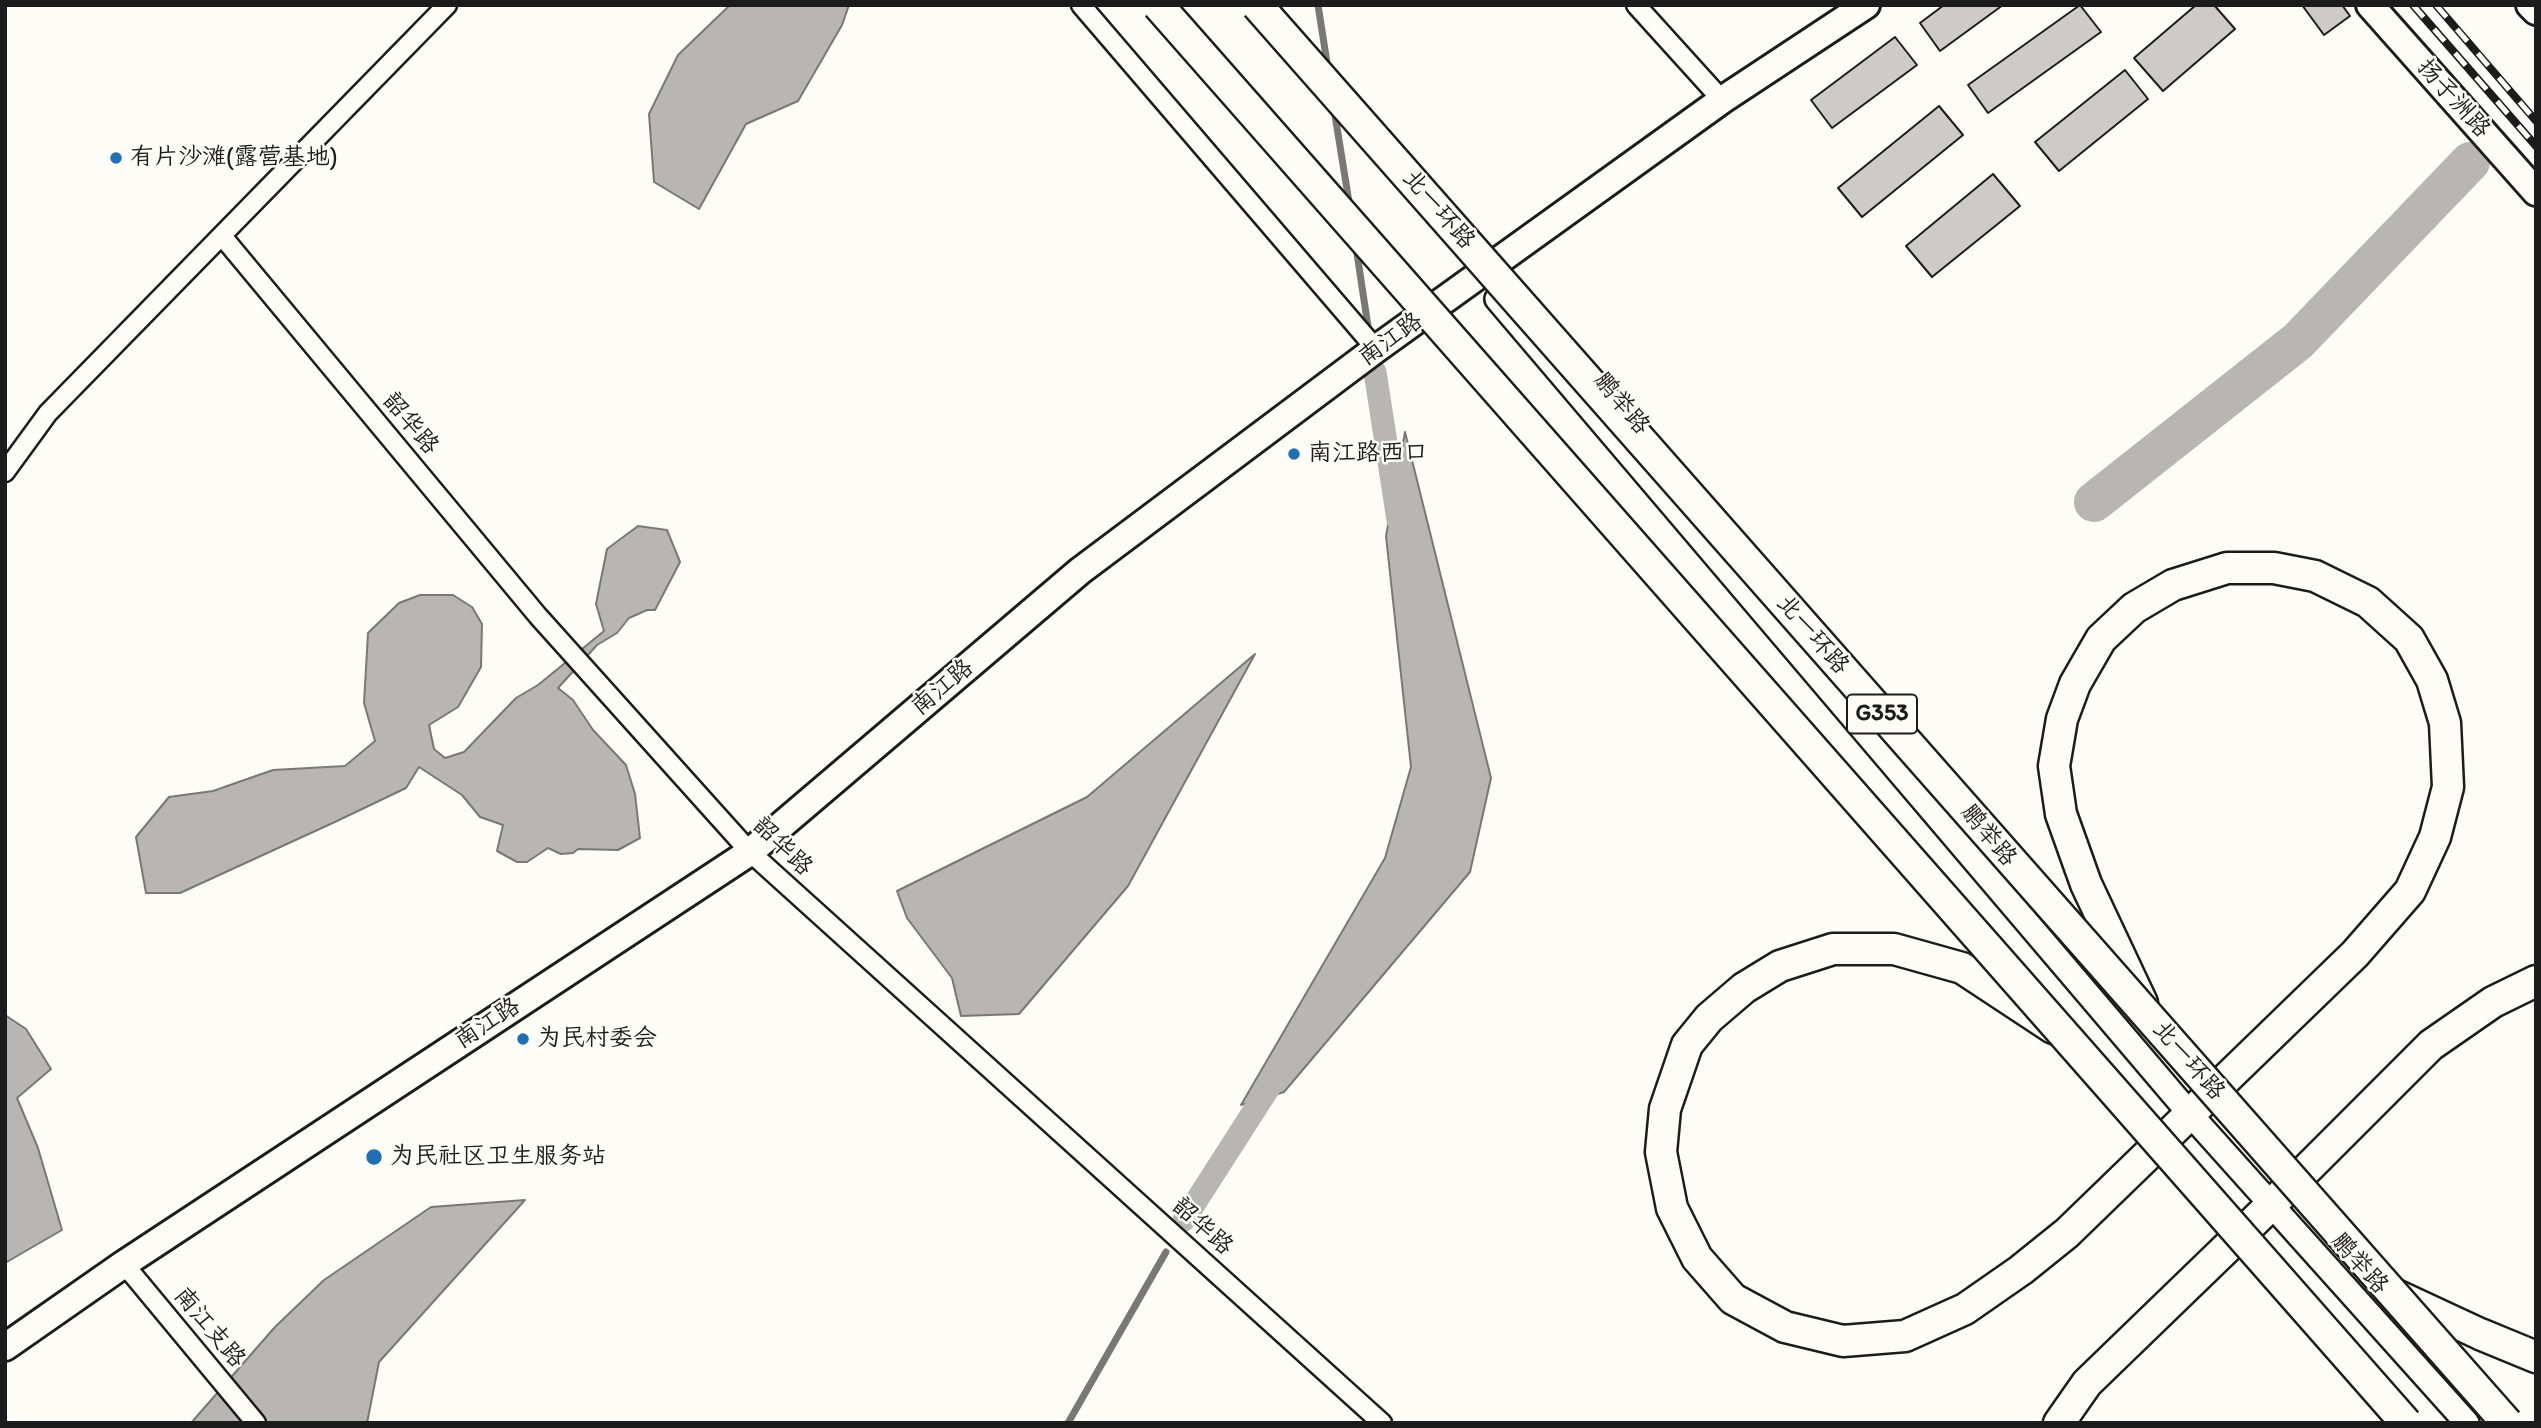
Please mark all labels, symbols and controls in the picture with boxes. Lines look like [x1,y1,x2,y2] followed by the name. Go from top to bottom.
[2410,54,2496,144] street label: 扬子洲路
[130,144,338,172] place label: 有片沙滩(露营基地)
[108,150,124,166] marker: 有片沙滩(露营基地)
[1396,164,1480,256] street label: 北一环路
[1353,307,1429,373] street label: 南江路
[1587,367,1655,441] street label: 鹏举路
[376,387,444,461] street label: 韶华路
[1308,440,1428,468] place label: 南江路西口
[1286,446,1302,462] marker: 南江路西口
[1770,589,1854,681] street label: 北一环路
[906,654,980,722] street label: 南江路
[1847,694,1917,734] road number: G353
[1954,799,2022,873] street label: 鹏举路
[746,812,818,882] street label: 韶华路
[450,992,526,1056] street label: 南江路
[2146,1015,2230,1107] street label: 北一环路
[537,1025,657,1053] place label: 为民村委会
[515,1031,531,1047] marker: 为民村委会
[390,1143,606,1171] place label: 为民社区卫生服务站
[364,1147,384,1167] marker: 为民社区卫生服务站
[1166,1192,1238,1262] street label: 韶华路
[2324,1228,2394,1300] street label: 鹏举路
[167,1282,251,1374] street label: 南江支路

